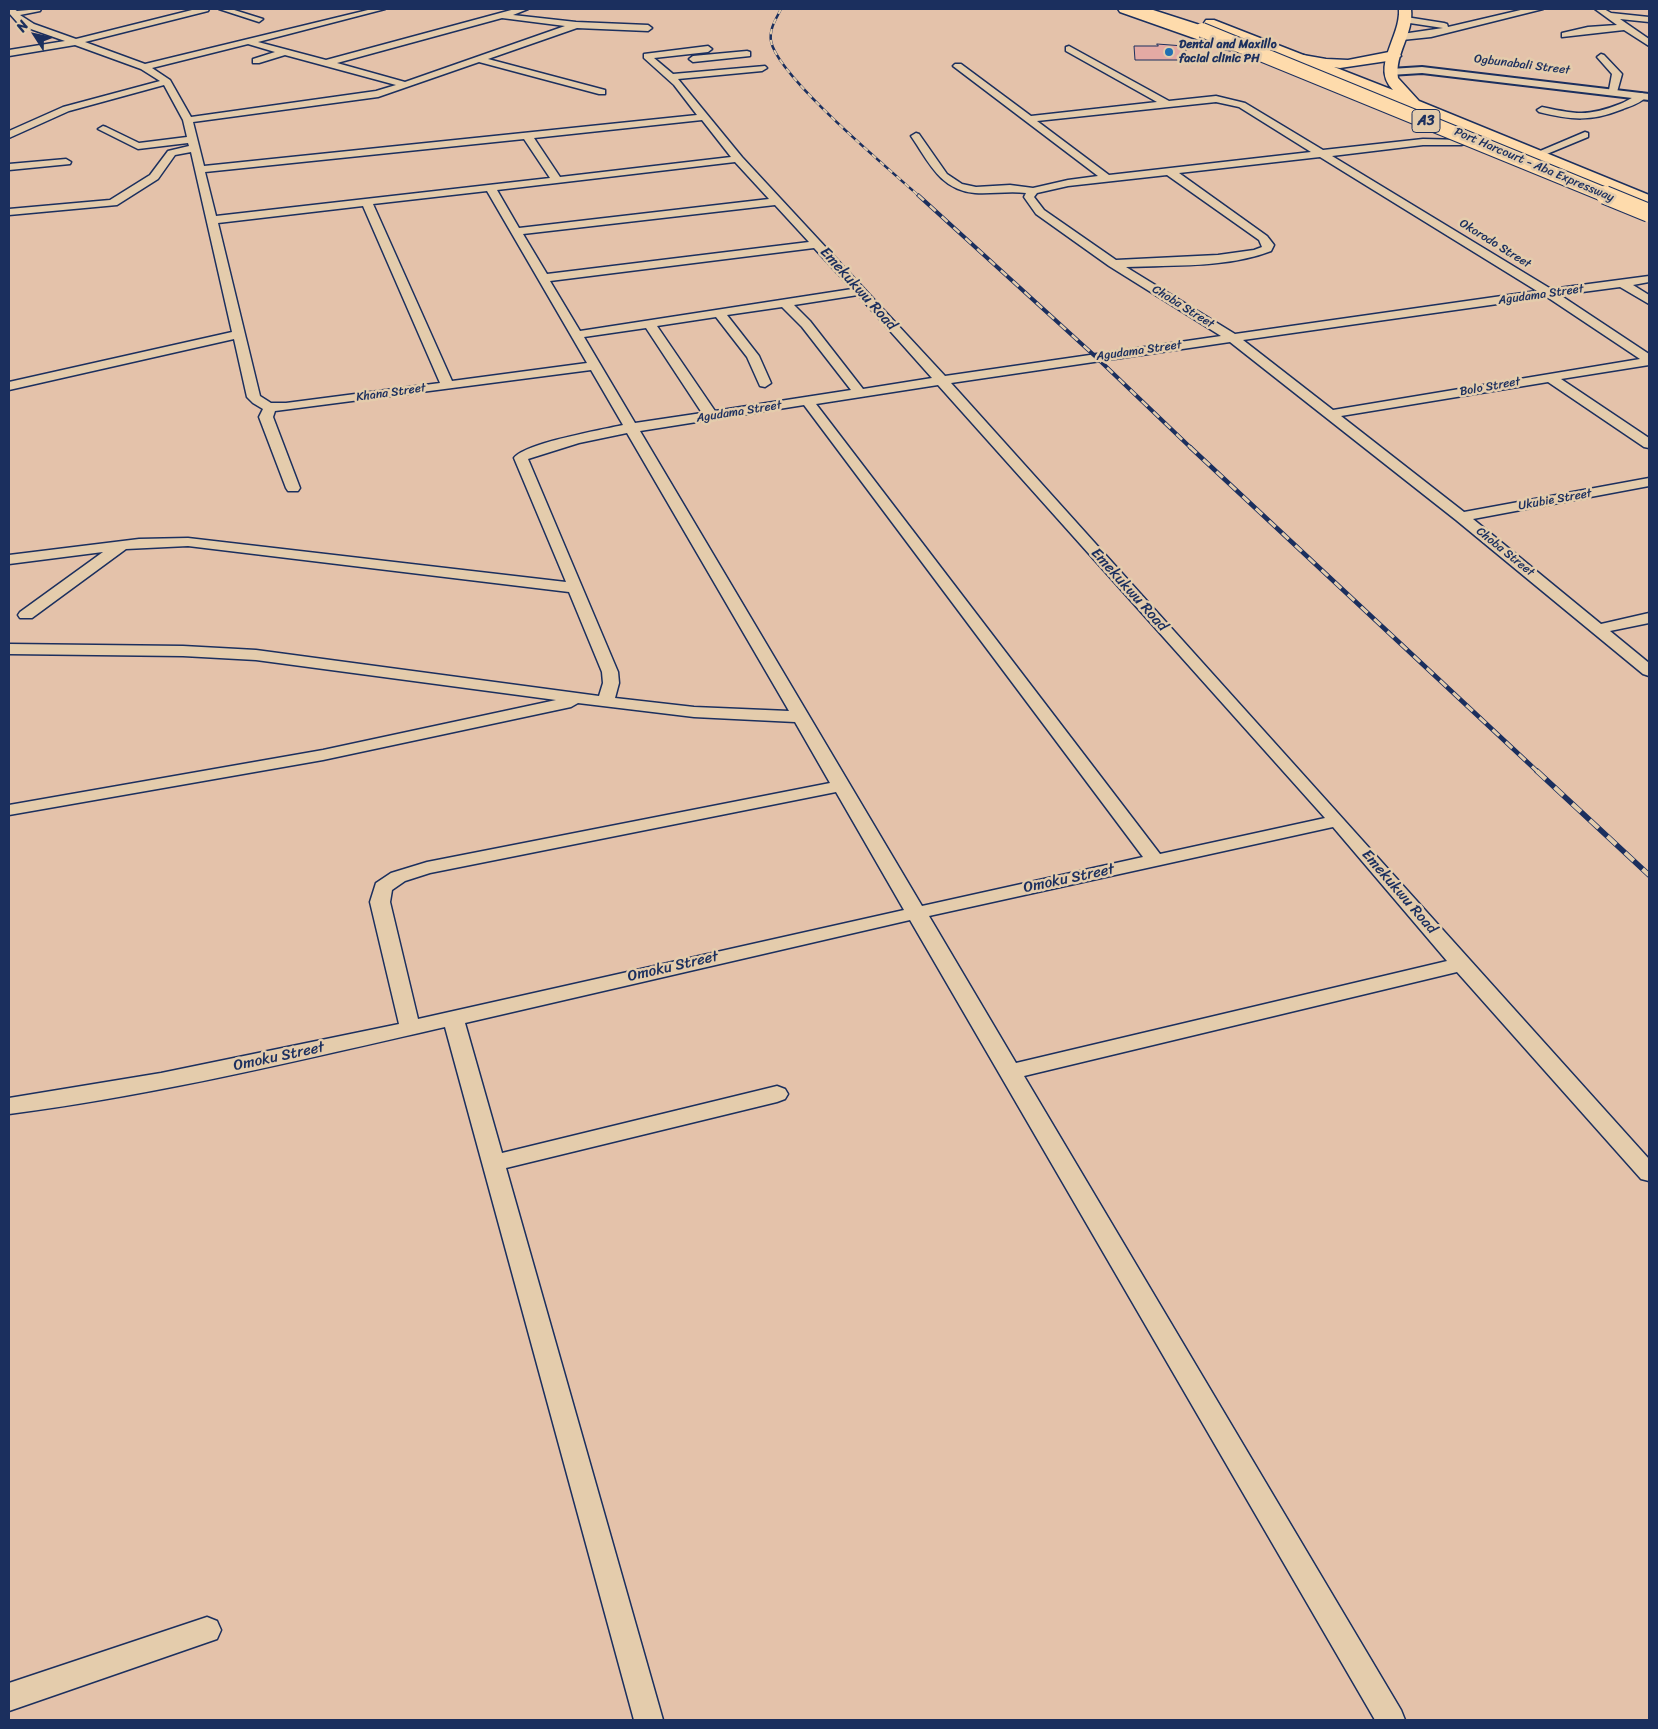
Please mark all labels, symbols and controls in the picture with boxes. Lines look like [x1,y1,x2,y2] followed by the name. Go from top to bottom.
[10,10,60,60] north arrow
[9,15,35,37] text: N
[1179,38,1277,66] place label: Dental and Maxillo facial clinic PH
[1163,46,1175,58] marker: Dental and Maxillo facial clinic PH
[1473,52,1571,78] street label: Ogbunabali Street
[1412,110,1440,132] road number: A3
[1452,125,1616,205] street label: Port Harcourt - Aba Expressway
[1457,216,1533,272] street label: Okorodo Street
[816,244,900,334] street label: Emekukwu Road
[1149,282,1217,332] street label: Choba Street
[1497,282,1585,308] street label: Agudama Street
[1095,338,1183,364] street label: Agudama Street
[1459,375,1521,399] street label: Bolo Street
[355,381,427,405] street label: Khana Street
[695,398,783,426] street label: Agudama Street
[1517,486,1593,514] street label: Ukubie Street
[1473,524,1537,580] street label: Choba Street
[1087,545,1171,635] street label: Emekukwu Road
[1357,846,1441,938] street label: Emekukwu Road
[1022,861,1116,897] street label: Omoku Street
[626,948,720,986] street label: Omoku Street
[232,1039,326,1075] street label: Omoku Street

